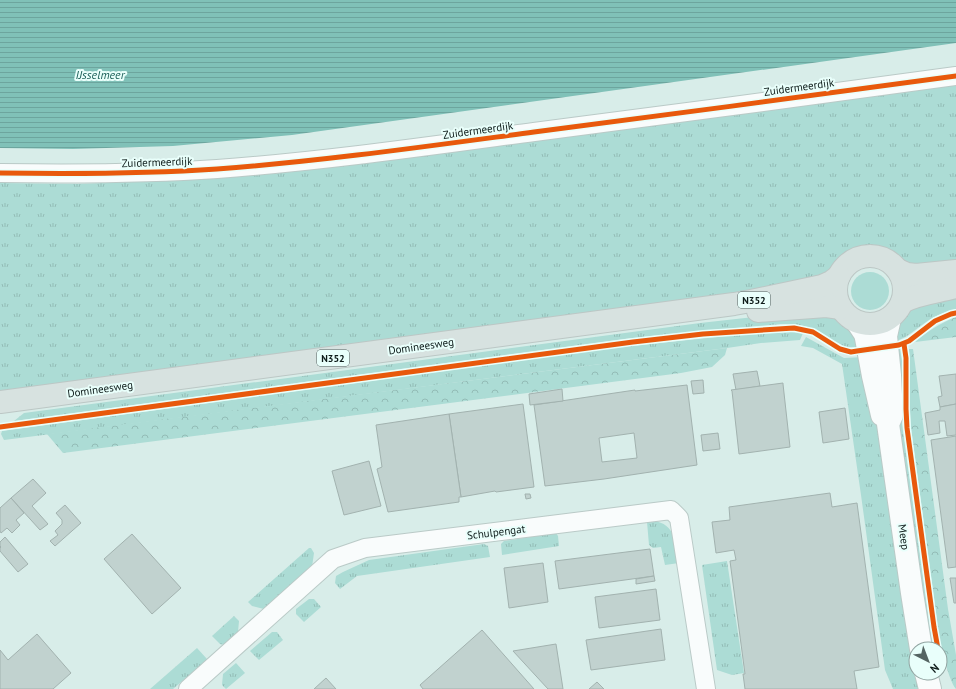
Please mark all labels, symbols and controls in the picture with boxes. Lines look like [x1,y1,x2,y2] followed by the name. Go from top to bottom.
[75,67,126,82] water label: IJsselmeer
[763,75,836,99] street label: Zuidermeerdijk
[442,118,515,142] street label: Zuidermeerdijk
[121,154,193,170] street label: Zuidermeerdijk
[738,292,770,308] road number: N352
[387,334,455,358] street label: Domineesweg
[317,350,349,366] road number: N352
[66,377,134,401] street label: Domineesweg
[466,521,526,543] street label: Schulpengat
[895,523,913,551] street label: Meep
[908,641,948,681] north arrow
[927,661,942,676] text: N

